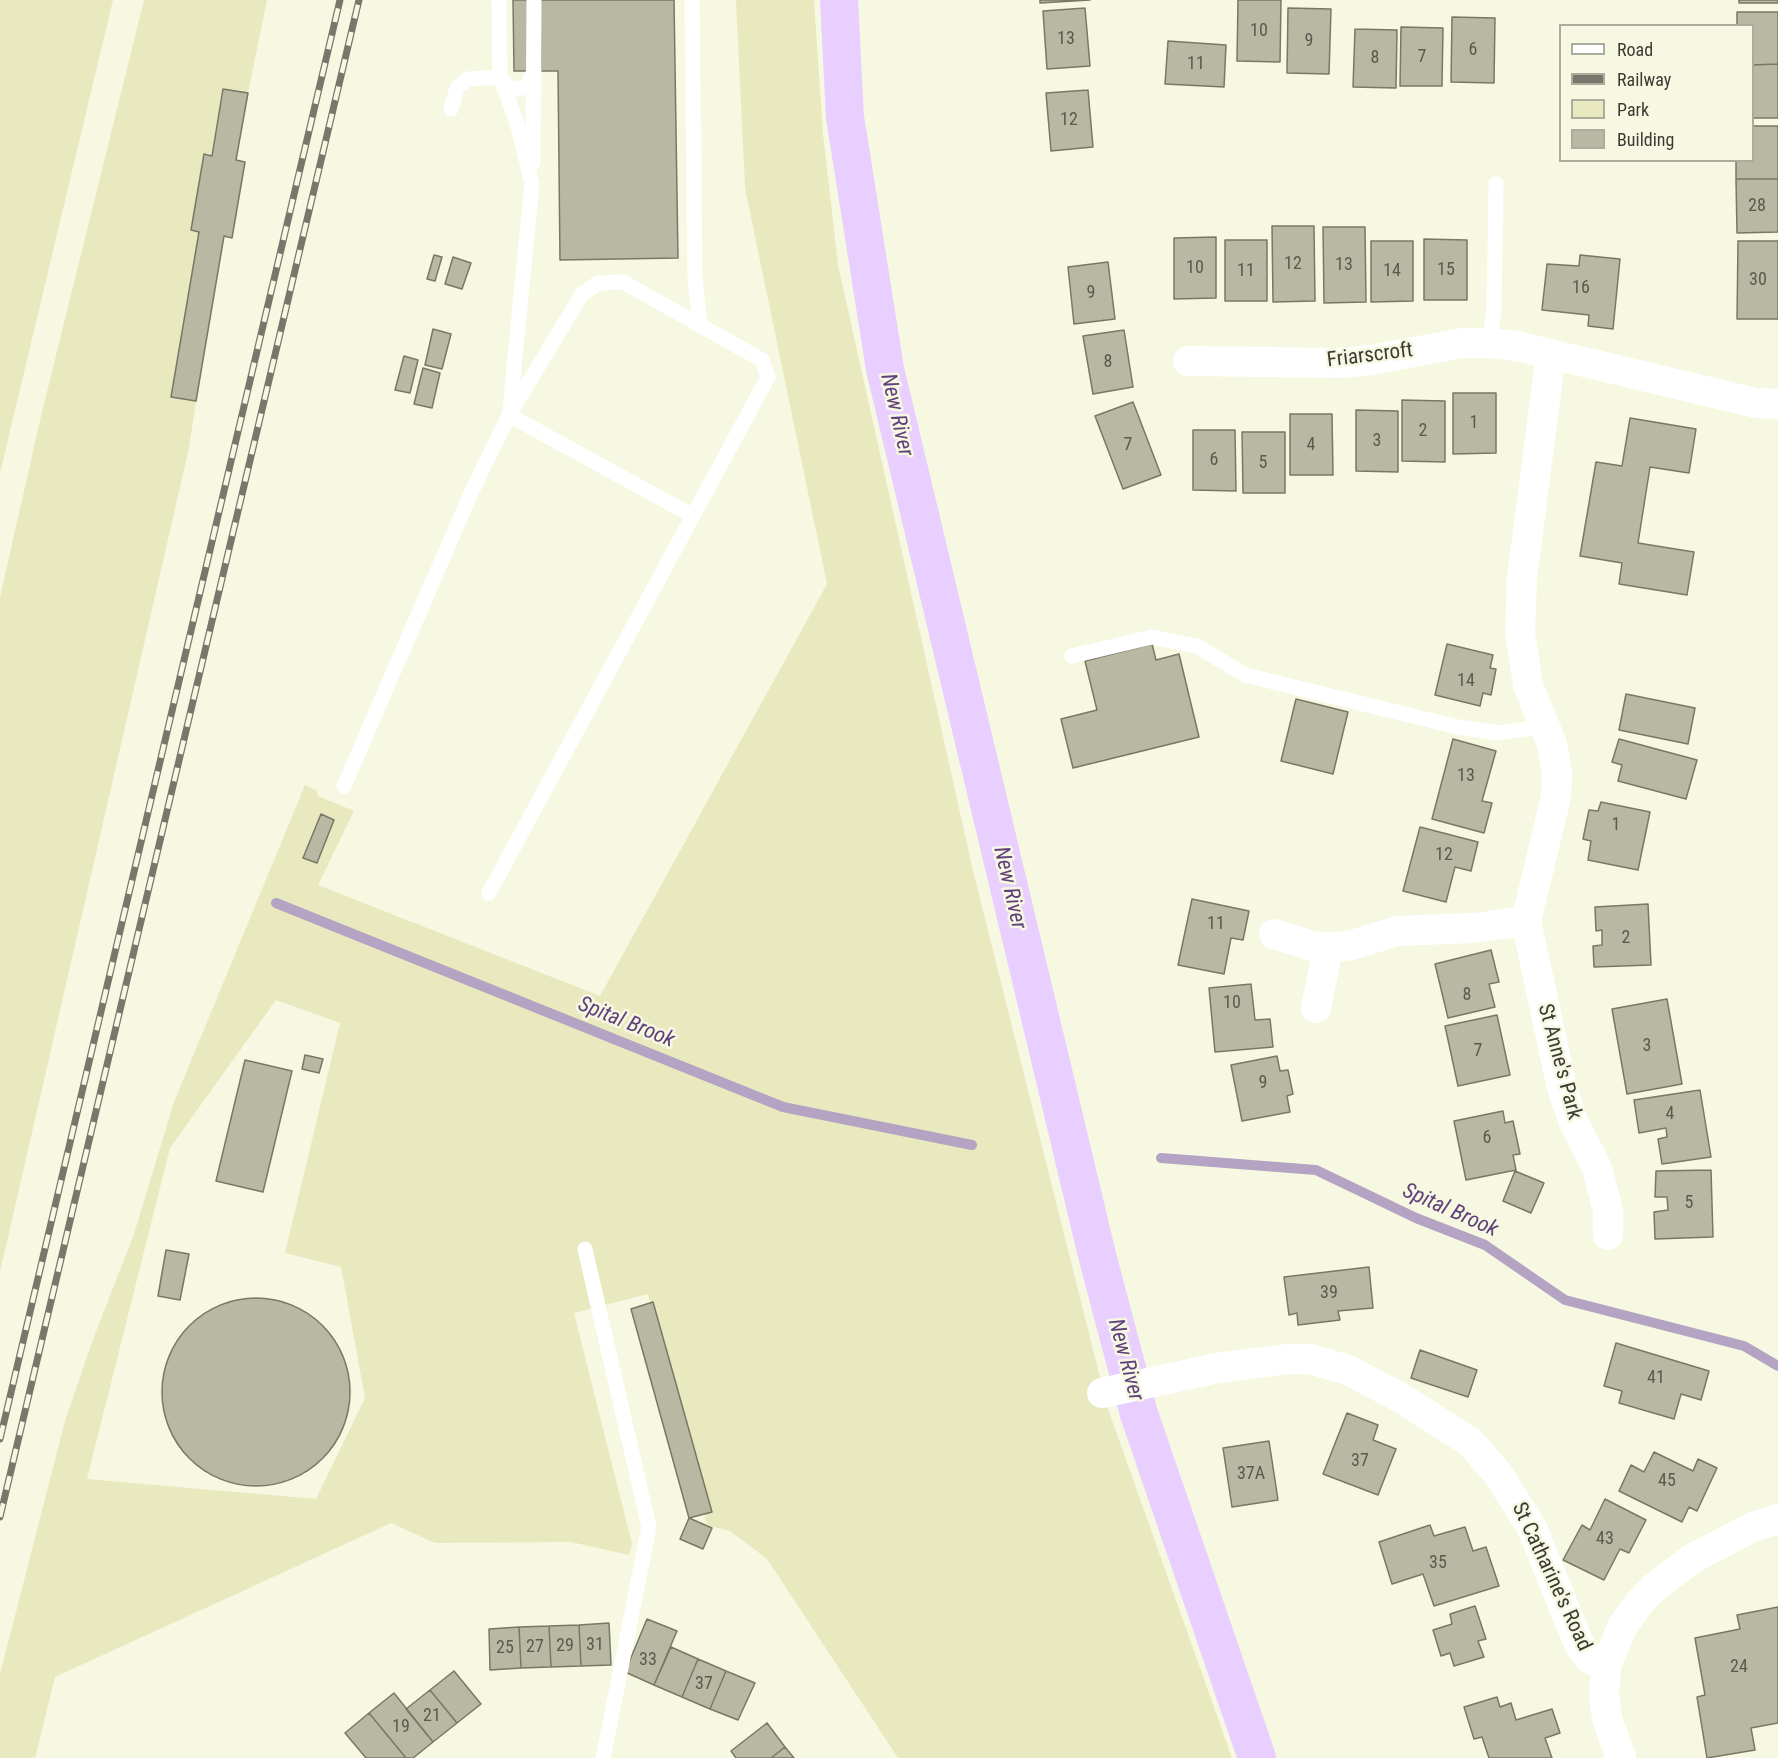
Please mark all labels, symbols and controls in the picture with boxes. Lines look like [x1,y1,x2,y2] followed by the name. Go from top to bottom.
[1250,20,1268,42] house number: 10
[1559,24,1754,162] legend
[1057,28,1075,50] house number: 13
[1305,30,1313,52] house number: 9
[1469,39,1477,61] house number: 6
[1617,39,1653,60] text: Road
[1418,46,1426,68] house number: 7
[1371,47,1379,69] house number: 8
[1187,53,1205,75] house number: 11
[1617,69,1671,90] text: Railway
[1617,99,1649,120] text: Park
[1060,109,1078,131] house number: 12
[1617,129,1674,150] text: Building
[1748,195,1766,217] house number: 28
[1284,253,1302,275] house number: 12
[1335,254,1353,276] house number: 13
[1186,257,1204,279] house number: 10
[1437,259,1455,281] house number: 15
[1237,260,1255,282] house number: 11
[1383,260,1401,282] house number: 14
[1749,269,1767,291] house number: 30
[1572,277,1590,299] house number: 16
[1087,282,1095,304] house number: 9
[1326,338,1414,374] street label: Friarscroft
[1104,351,1112,373] house number: 8
[874,371,918,459] water label: New River
[1470,412,1478,434] house number: 1
[1419,420,1427,442] house number: 2
[1373,430,1381,452] house number: 3
[1124,434,1132,456] house number: 7
[1307,434,1315,456] house number: 4
[1210,449,1218,471] house number: 6
[1259,452,1267,474] house number: 5
[1457,670,1475,692] house number: 14
[1457,765,1475,787] house number: 13
[1612,814,1620,836] house number: 1
[987,844,1031,932] water label: New River
[1435,844,1453,866] house number: 12
[1207,913,1225,935] house number: 11
[1622,927,1630,949] house number: 2
[1463,984,1471,1006] house number: 8
[574,992,678,1054] water label: Spital Brook
[1223,992,1241,1014] house number: 10
[1531,1001,1587,1123] street label: St Anne's Park
[1643,1035,1651,1057] house number: 3
[1474,1040,1482,1062] house number: 7
[1259,1072,1267,1094] house number: 9
[1666,1103,1674,1125] house number: 4
[1483,1127,1491,1149] house number: 6
[1398,1178,1502,1244] water label: Spital Brook
[1685,1192,1693,1214] house number: 5
[1320,1282,1338,1304] house number: 39
[1101,1316,1149,1404] water label: New River
[1647,1367,1665,1389] house number: 41
[1351,1450,1369,1472] house number: 37
[1237,1463,1265,1485] house number: 37A
[1658,1470,1676,1492] house number: 45
[1506,1499,1596,1655] street label: St Catharine's Road
[1596,1528,1614,1550] house number: 43
[1429,1552,1447,1574] house number: 35
[586,1634,604,1656] house number: 31
[556,1635,574,1657] house number: 29
[526,1636,544,1658] house number: 27
[496,1637,514,1659] house number: 25
[639,1649,657,1671] house number: 33
[1730,1656,1748,1678] house number: 24
[695,1673,713,1695] house number: 37
[423,1705,441,1727] house number: 21
[392,1716,410,1738] house number: 19

